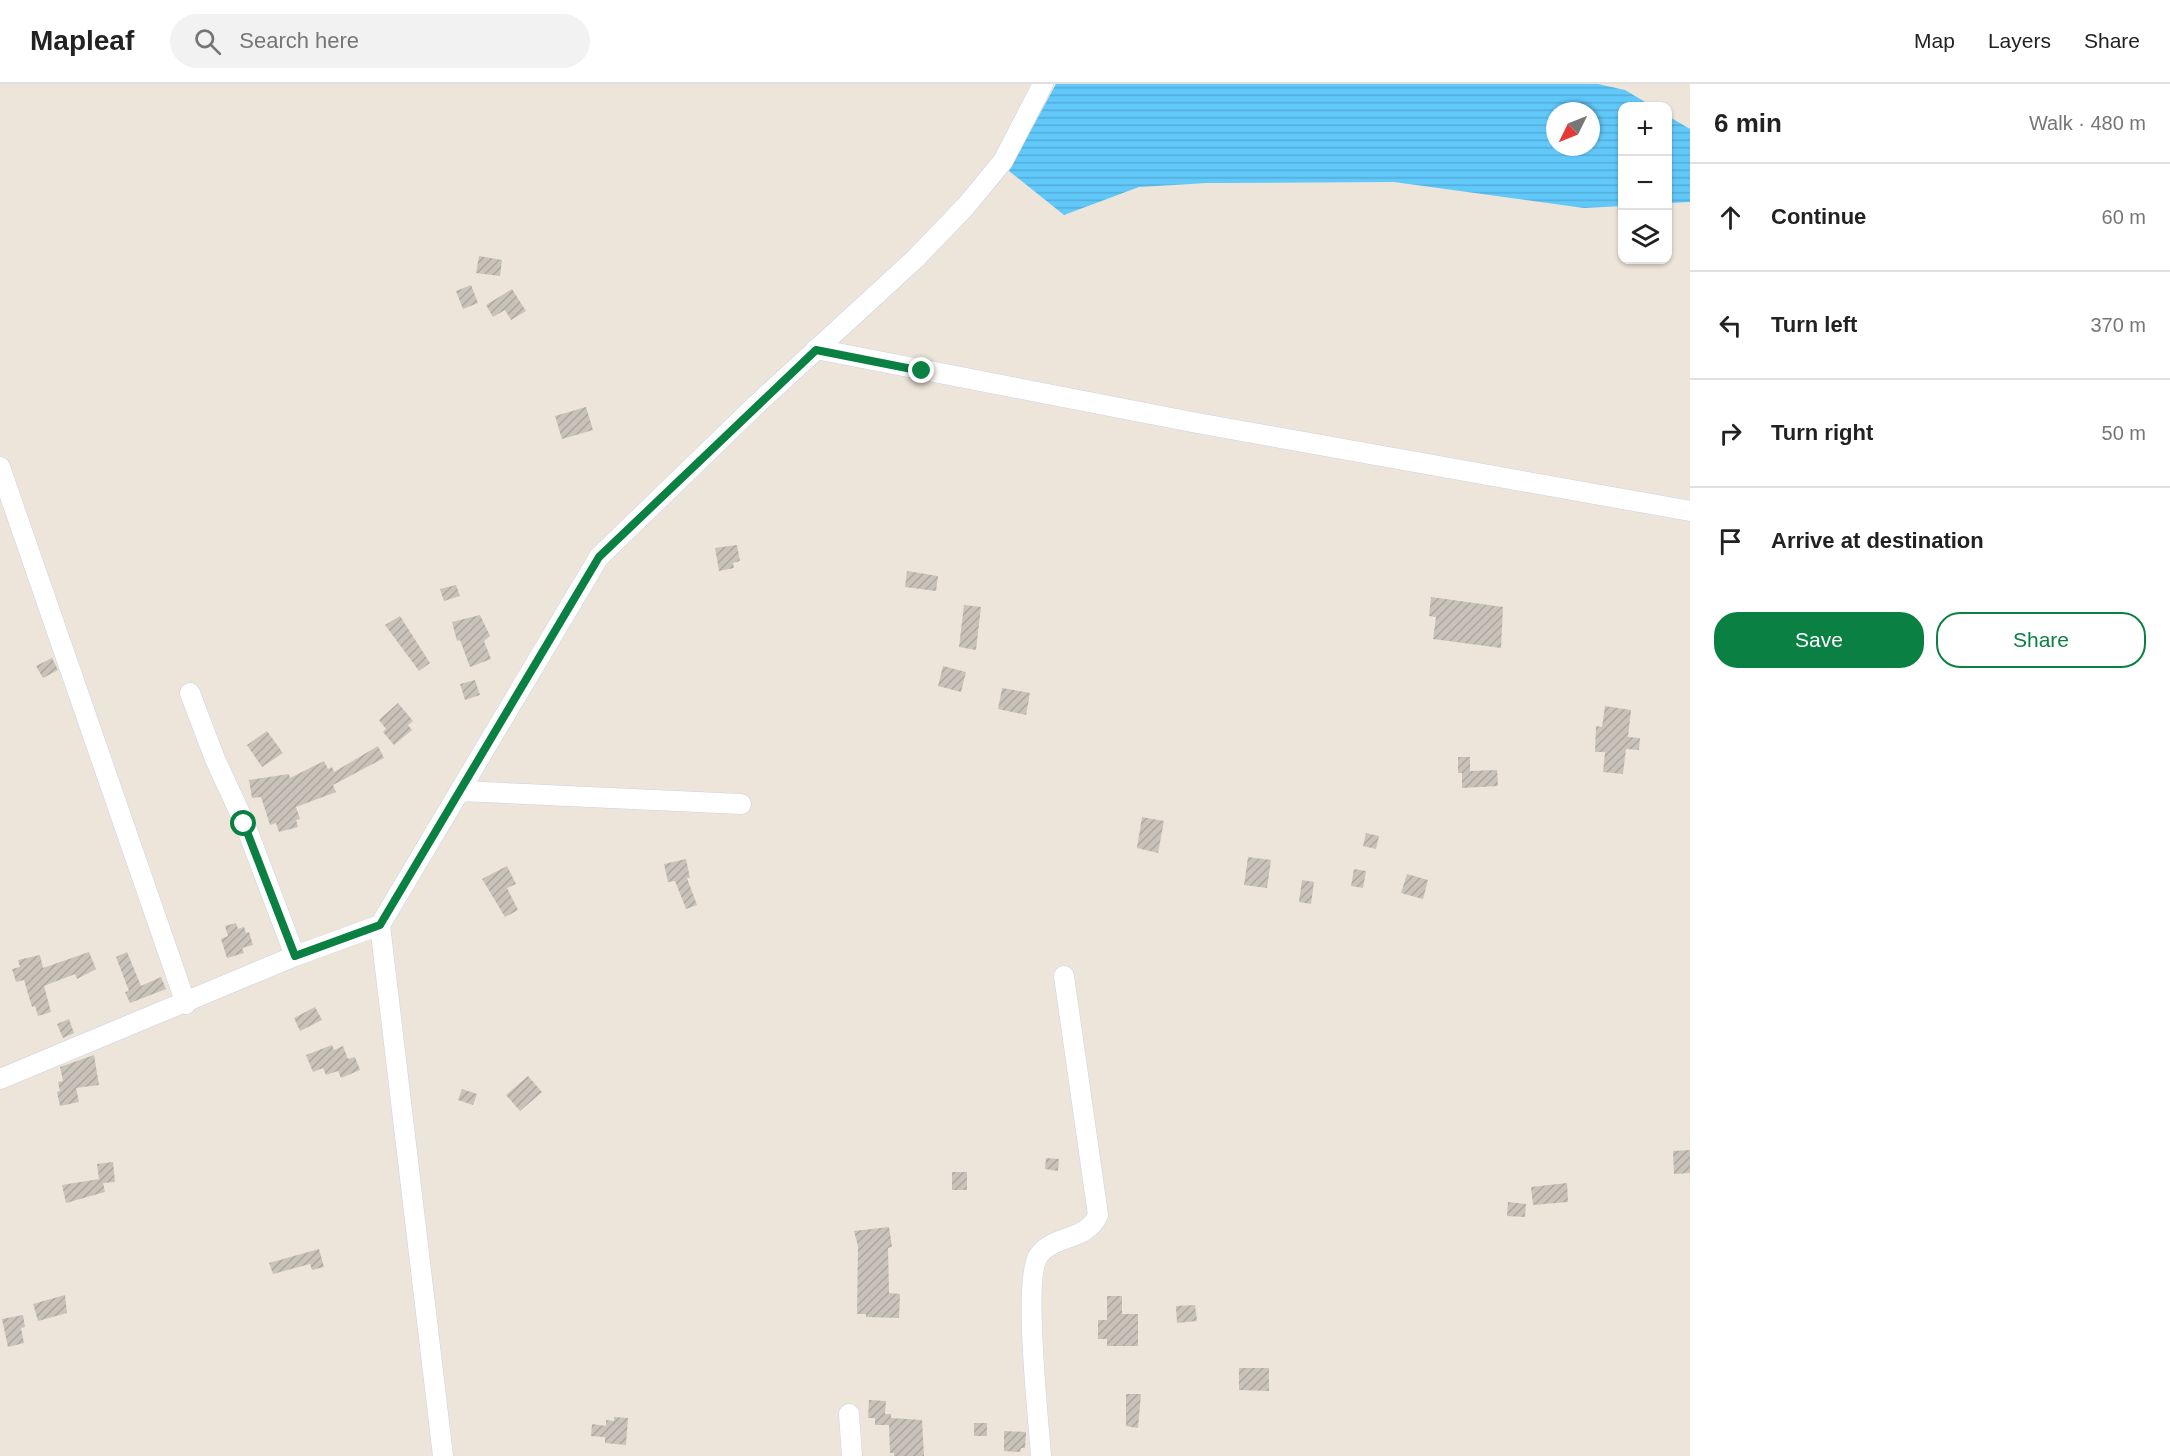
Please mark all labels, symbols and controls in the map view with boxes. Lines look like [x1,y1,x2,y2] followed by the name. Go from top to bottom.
[170,14,590,68] search box
[30,25,134,56] text: Mapleaf
[191,25,224,58] icon: search
[239,28,359,53] text: Search here
[1914,29,1955,52] text: Map
[1988,29,2051,52] text: Layers
[2084,29,2140,52] text: Share
[1546,102,1600,156] north arrow
[1618,102,1672,264] map controls
[1618,102,1672,156] button: +
[1714,108,1782,138] text: 6 min
[2029,112,2146,134] text: Walk · 480 m
[1618,156,1672,210] button: −
[1714,201,1747,234] icon: ahead
[1771,204,1866,229] text: Continue
[2102,206,2146,228] text: 60 m
[1618,210,1672,264] button: layers
[1714,309,1747,342] icon: left
[1771,312,1857,337] text: Turn left
[2090,314,2146,336] text: 370 m
[908,357,934,383] route end
[1714,417,1747,450] icon: right
[1771,420,1873,445] text: Turn right
[2102,422,2146,444] text: 50 m
[1714,525,1747,558] icon: arrive
[1771,528,1984,553] text: Arrive at destination
[1714,612,1924,668] button: Save
[1936,612,2146,668] button: Share
[230,810,256,836] route start

